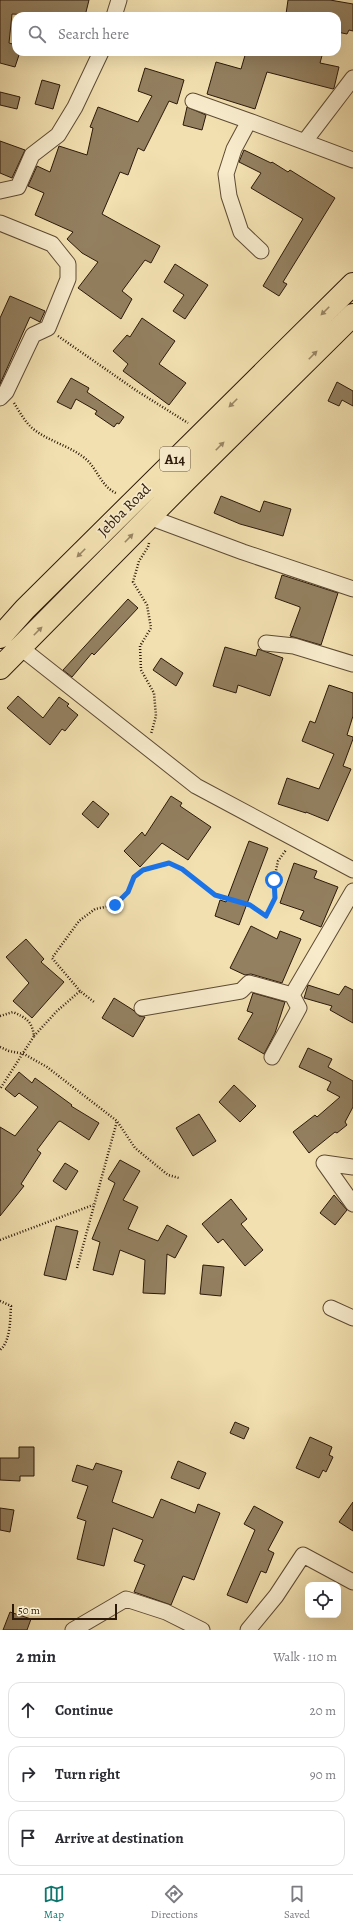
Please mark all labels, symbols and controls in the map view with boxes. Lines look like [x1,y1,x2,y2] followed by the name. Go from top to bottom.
[12,12,341,56] search box
[26,23,48,45] icon: search
[58,24,129,44] text: Search here
[320,306,330,316] one-way arrow
[308,350,318,360] one-way arrow
[228,398,238,407] one-way arrow
[215,441,225,451] one-way arrow
[160,447,190,471] road number: A14
[93,478,156,541] street label: Jebba Road
[124,533,134,543] one-way arrow
[76,548,86,558] one-way arrow
[33,626,43,636] one-way arrow
[265,871,283,889] route start
[106,896,124,914] route end
[305,1582,341,1618] map controls
[305,1582,341,1618] button: locate
[12,1602,117,1621] scale bar
[18,1603,40,1618] text: 50 m
[16,1645,56,1668] text: 2 min
[273,1648,337,1665] text: Walk · 110 m
[17,1699,39,1721] icon: ahead
[55,1700,113,1720] text: Continue
[310,1702,336,1719] text: 20 m
[17,1763,39,1785] icon: right
[55,1764,120,1784] text: Turn right
[310,1766,336,1783] text: 90 m
[17,1827,39,1849] icon: arrive
[55,1828,184,1848] text: Arrive at destination
[43,1883,65,1922] tab: Map
[151,1883,198,1922] tab: Directions
[284,1883,310,1922] tab: Saved

